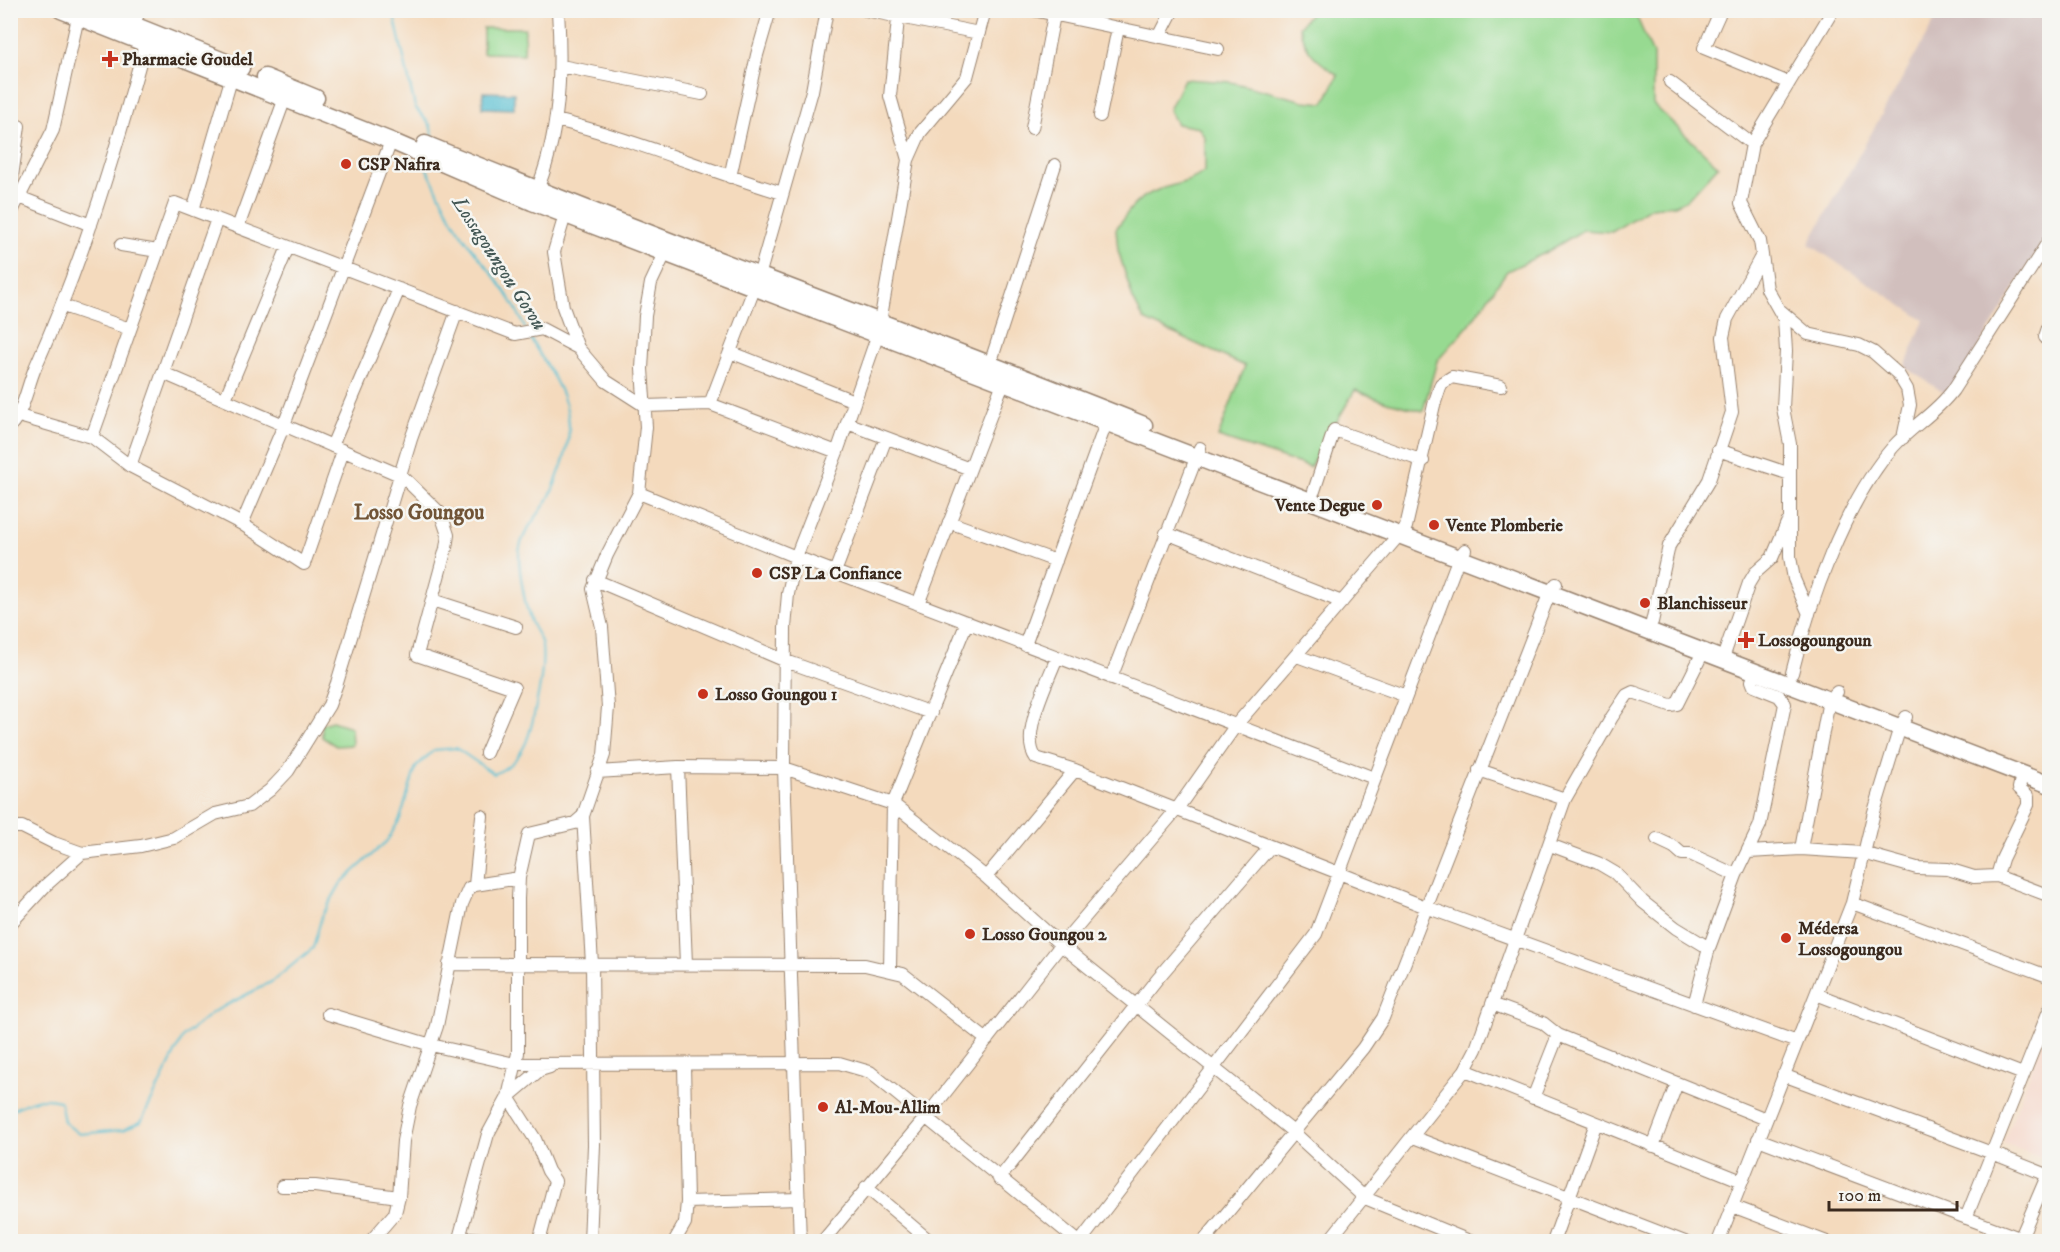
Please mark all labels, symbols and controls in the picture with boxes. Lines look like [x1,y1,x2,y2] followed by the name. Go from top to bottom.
[122,49,254,71] place label: Pharmacie Goudel
[103,52,117,66] marker: Pharmacie Goudel
[358,154,441,176] place label: CSP Nafira
[339,157,353,171] marker: CSP Nafira
[446,191,551,336] water label: Lossagoungou Gorou
[1274,495,1366,517] place label: Vente Degue
[1370,498,1384,512] marker: Vente Degue
[354,500,484,526] district label: Losso Goungou
[1445,515,1563,537] place label: Vente Plomberie
[1427,518,1441,532] marker: Vente Plomberie
[769,563,902,585] place label: CSP La Confiance
[750,566,764,580] marker: CSP La Confiance
[1657,593,1748,615] place label: Blanchisseur
[1638,596,1652,610] marker: Blanchisseur
[1758,630,1872,652] place label: Lossogoungoun
[1739,633,1753,647] marker: Lossogoungoun
[715,684,838,706] place label: Losso Goungou 1
[696,687,710,701] marker: Losso Goungou 1
[1798,918,1903,961] place label: Médersa Lossogoungou
[982,924,1108,946] place label: Losso Goungou 2
[963,927,977,941] marker: Losso Goungou 2
[1779,931,1793,945] marker: Médersa Lossogoungou
[834,1097,941,1119] place label: Al-Mou-Allim
[816,1100,830,1114] marker: Al-Mou-Allim
[1829,1174,1956,1212] scale bar
[1838,1185,1881,1207] text: 100 m

